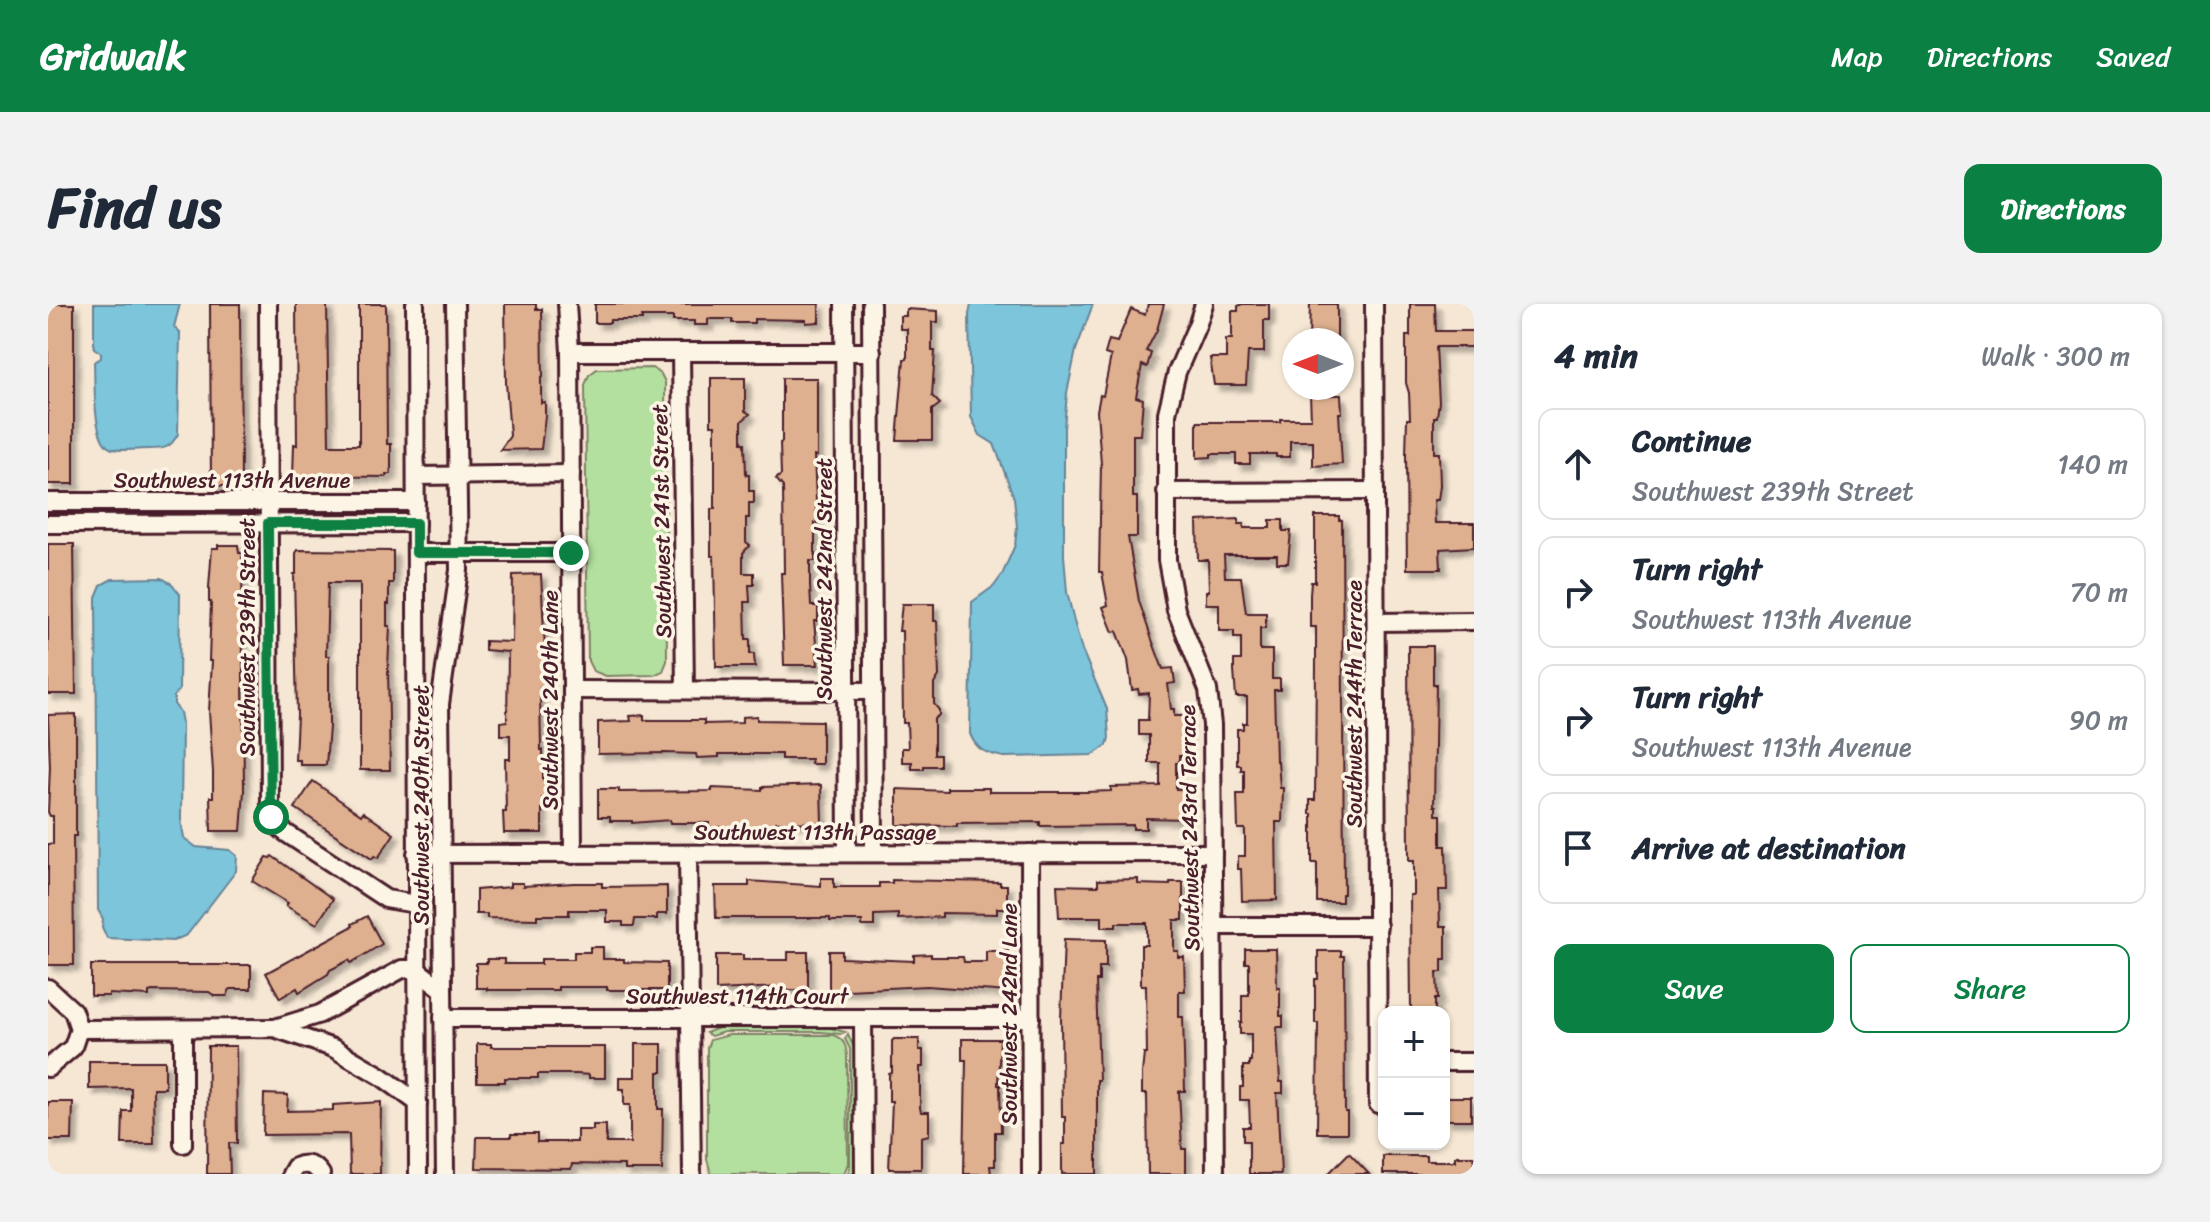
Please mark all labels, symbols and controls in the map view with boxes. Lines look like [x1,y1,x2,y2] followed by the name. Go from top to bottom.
[40,23,186,90] text: Gridwalk
[1831,32,1883,81] text: Map
[1927,32,2052,81] text: Directions
[2096,32,2170,81] text: Saved
[48,159,221,258] text: Find us
[1964,164,2162,253] button: Directions
[1554,326,1638,386] text: 4 min
[1282,328,1354,400] north arrow
[1981,333,2130,379] text: Walk · 300 m
[640,403,683,638] street label: Southwest 241st Street
[1632,414,1751,468] text: Continue
[2057,441,2128,487] text: 140 m
[1556,442,1600,486] icon: ahead
[805,457,844,700] street label: Southwest 242nd Street
[114,461,351,500] street label: Southwest 113th Avenue
[1632,468,1914,514] text: Southwest 239th Street
[228,517,267,756] street label: Southwest 239th Street
[553,535,589,571] route end
[1632,542,1762,596] text: Turn right
[2070,569,2128,615] text: 70 m
[1556,570,1600,614] icon: right
[1335,580,1374,828] street label: Southwest 244th Terrace
[531,590,570,810] street label: Southwest 240th Lane
[1632,596,1912,642] text: Southwest 113th Avenue
[1632,670,1762,724] text: Turn right
[402,684,441,925] street label: Southwest 240th Street
[2069,697,2128,743] text: 90 m
[1556,698,1600,742] icon: right
[1168,704,1211,951] street label: Southwest 243rd Terrace
[1632,724,1912,770] text: Southwest 113th Avenue
[253,799,289,835] route start
[694,813,937,852] street label: Southwest 113th Passage
[1632,821,1906,875] text: Arrive at destination
[1556,826,1600,870] icon: arrive
[990,903,1029,1125] street label: Southwest 242nd Lane
[1554,944,1834,1033] button: Save
[1850,944,2130,1033] button: Share
[626,977,849,1016] street label: Southwest 114th Court
[1378,1006,1450,1150] map controls
[1378,1006,1450,1078] button: +
[1378,1078,1450,1150] button: −

